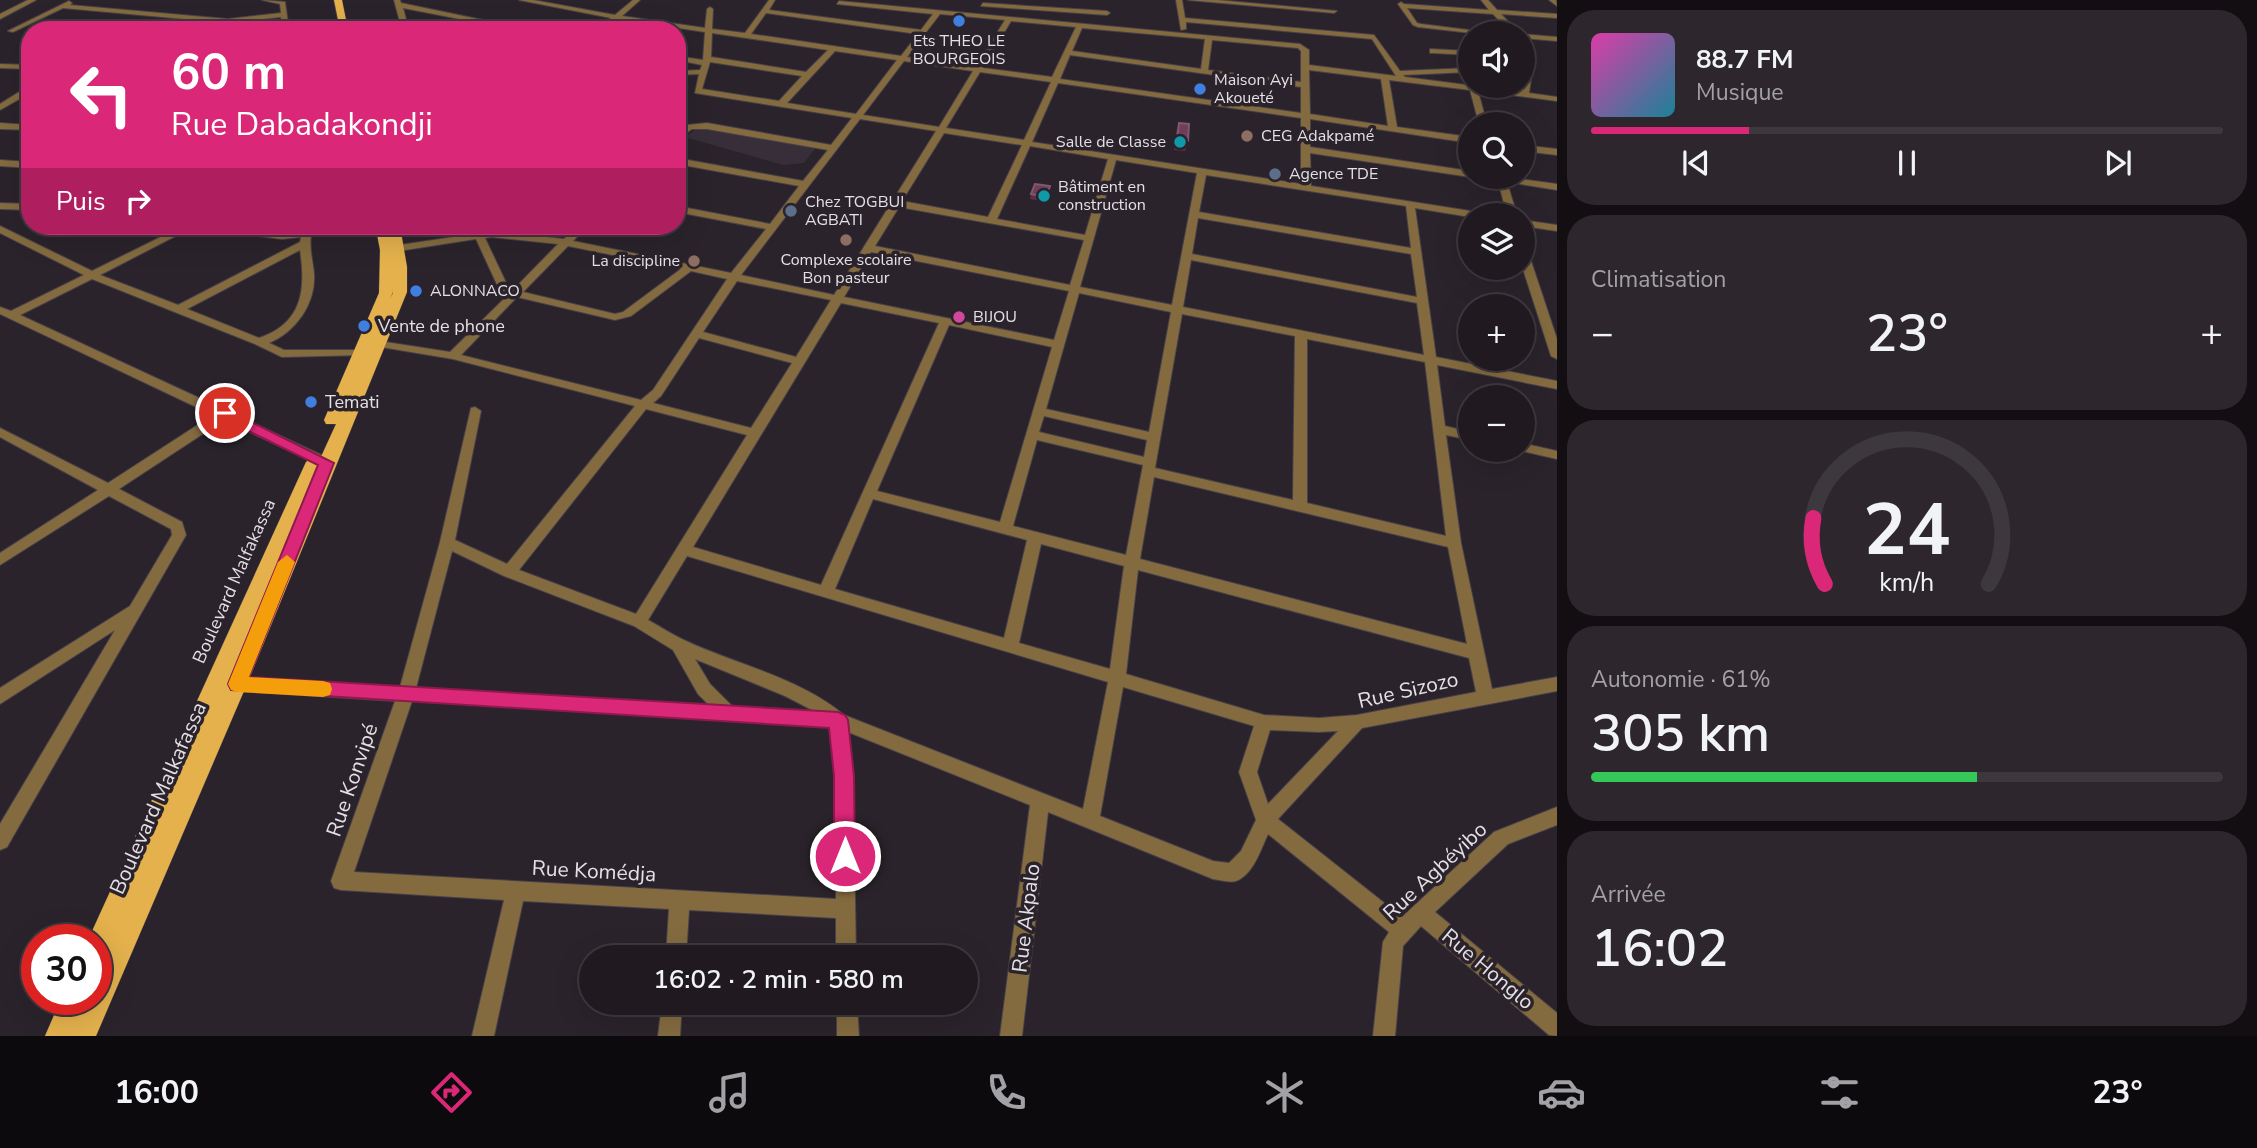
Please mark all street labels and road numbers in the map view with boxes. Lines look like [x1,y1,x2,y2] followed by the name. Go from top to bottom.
[187,495,281,667] street label: Boulevard Malfakassa
[1355,665,1461,715] street label: Rue Sizozo
[103,697,213,899] street label: Boulevard Malkafassa
[320,720,384,840] street label: Rue Konvipé
[1377,815,1493,927] street label: Rue Agbéyibo
[531,854,657,888] street label: Rue Komédja
[1005,862,1047,974] street label: Rue Akpalo
[1436,922,1540,1016] street label: Rue Honglo

